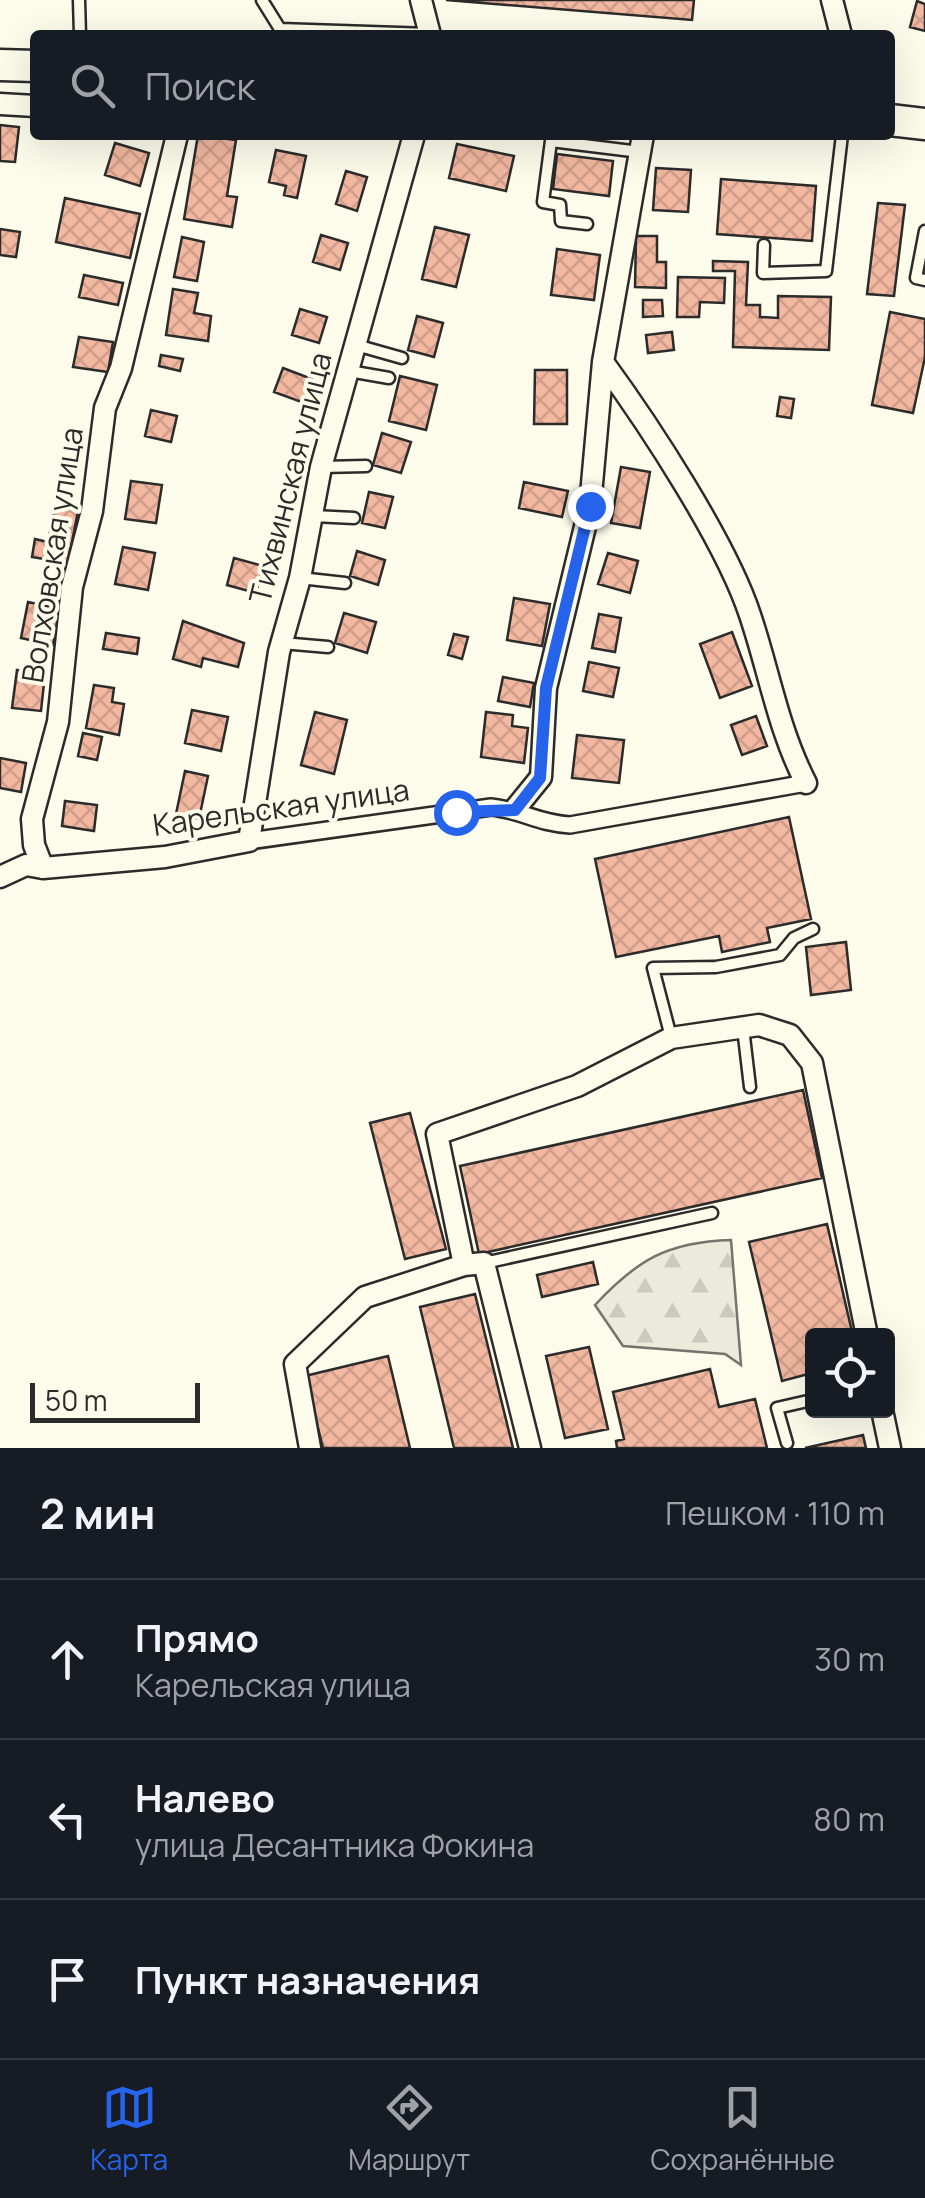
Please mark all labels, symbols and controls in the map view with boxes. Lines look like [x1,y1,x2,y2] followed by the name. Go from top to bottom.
[30,30,895,140] search box
[65,58,120,113] icon: search
[145,59,255,111] text: Поиск
[239,348,341,607] street label: Тихвинская улица
[11,424,92,685] street label: Волховская улица
[568,484,614,530] route end
[150,768,412,845] street label: Карельская улица
[434,790,480,836] route start
[805,1328,895,1418] map controls
[805,1328,895,1418] button: locate
[30,1378,200,1422] scale bar
[45,1381,108,1419] text: 50 m
[40,1484,156,1542] text: 2 мин
[665,1491,885,1535] text: Пешком · 110 m
[135,1611,259,1663] text: Прямо
[40,1632,95,1687] icon: ahead
[814,1637,885,1681] text: 30 m
[135,1663,411,1707] text: Карельская улица
[135,1771,275,1823] text: Налево
[40,1792,95,1847] icon: left
[813,1797,885,1841] text: 80 m
[135,1823,534,1867] text: улица Десантника Фокина
[40,1952,95,2007] icon: arrive
[135,1953,480,2005] text: Пункт назначения
[90,2080,168,2178] tab: Карта
[348,2080,470,2178] tab: Маршрут
[651,2080,835,2178] tab: Сохранённые

